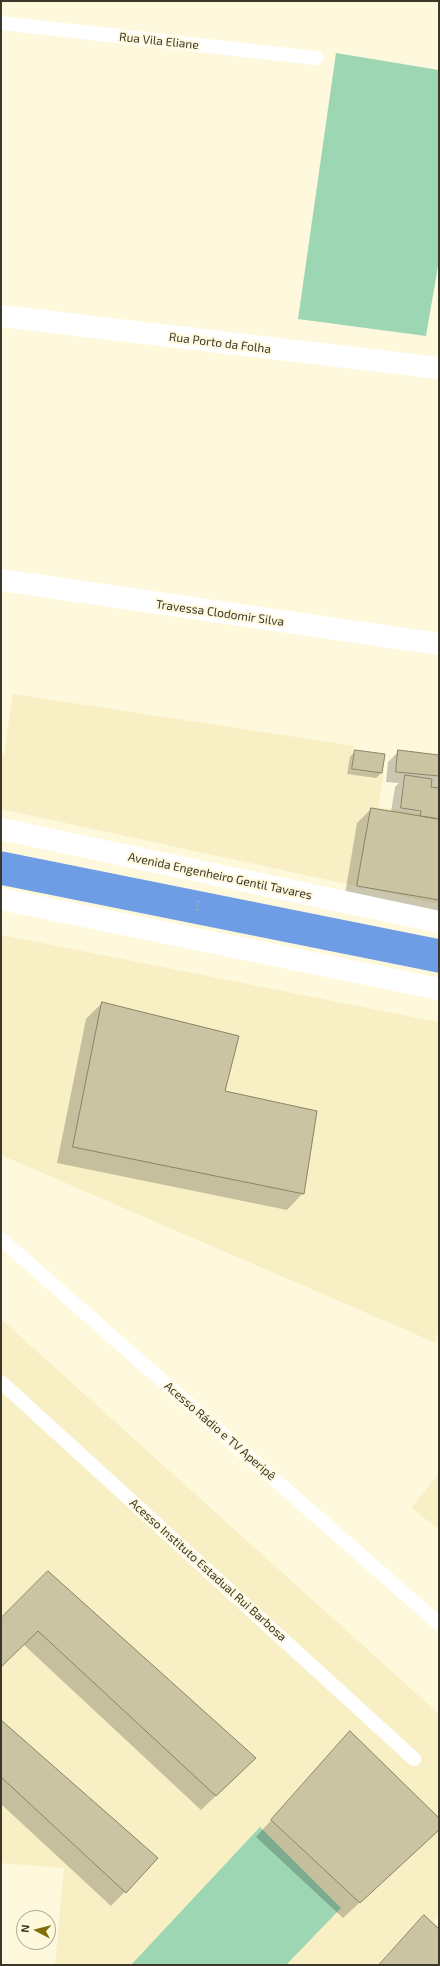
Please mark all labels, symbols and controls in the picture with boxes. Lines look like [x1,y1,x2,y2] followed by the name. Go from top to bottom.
[119,30,199,52] street label: Rua Vila Eliane
[168,330,272,356] street label: Rua Porto da Folha
[155,597,285,629] street label: Travessa Clodomir Silva
[127,849,313,903] street label: Avenida Engenheiro Gentil Tavares
[161,1379,279,1483] street label: Acesso Rádio e TV Aperipê
[127,1496,289,1644] street label: Acesso Instituto Estadual Rui Barbosa
[16,1910,56,1950] north arrow
[18,1924,32,1933] text: N

